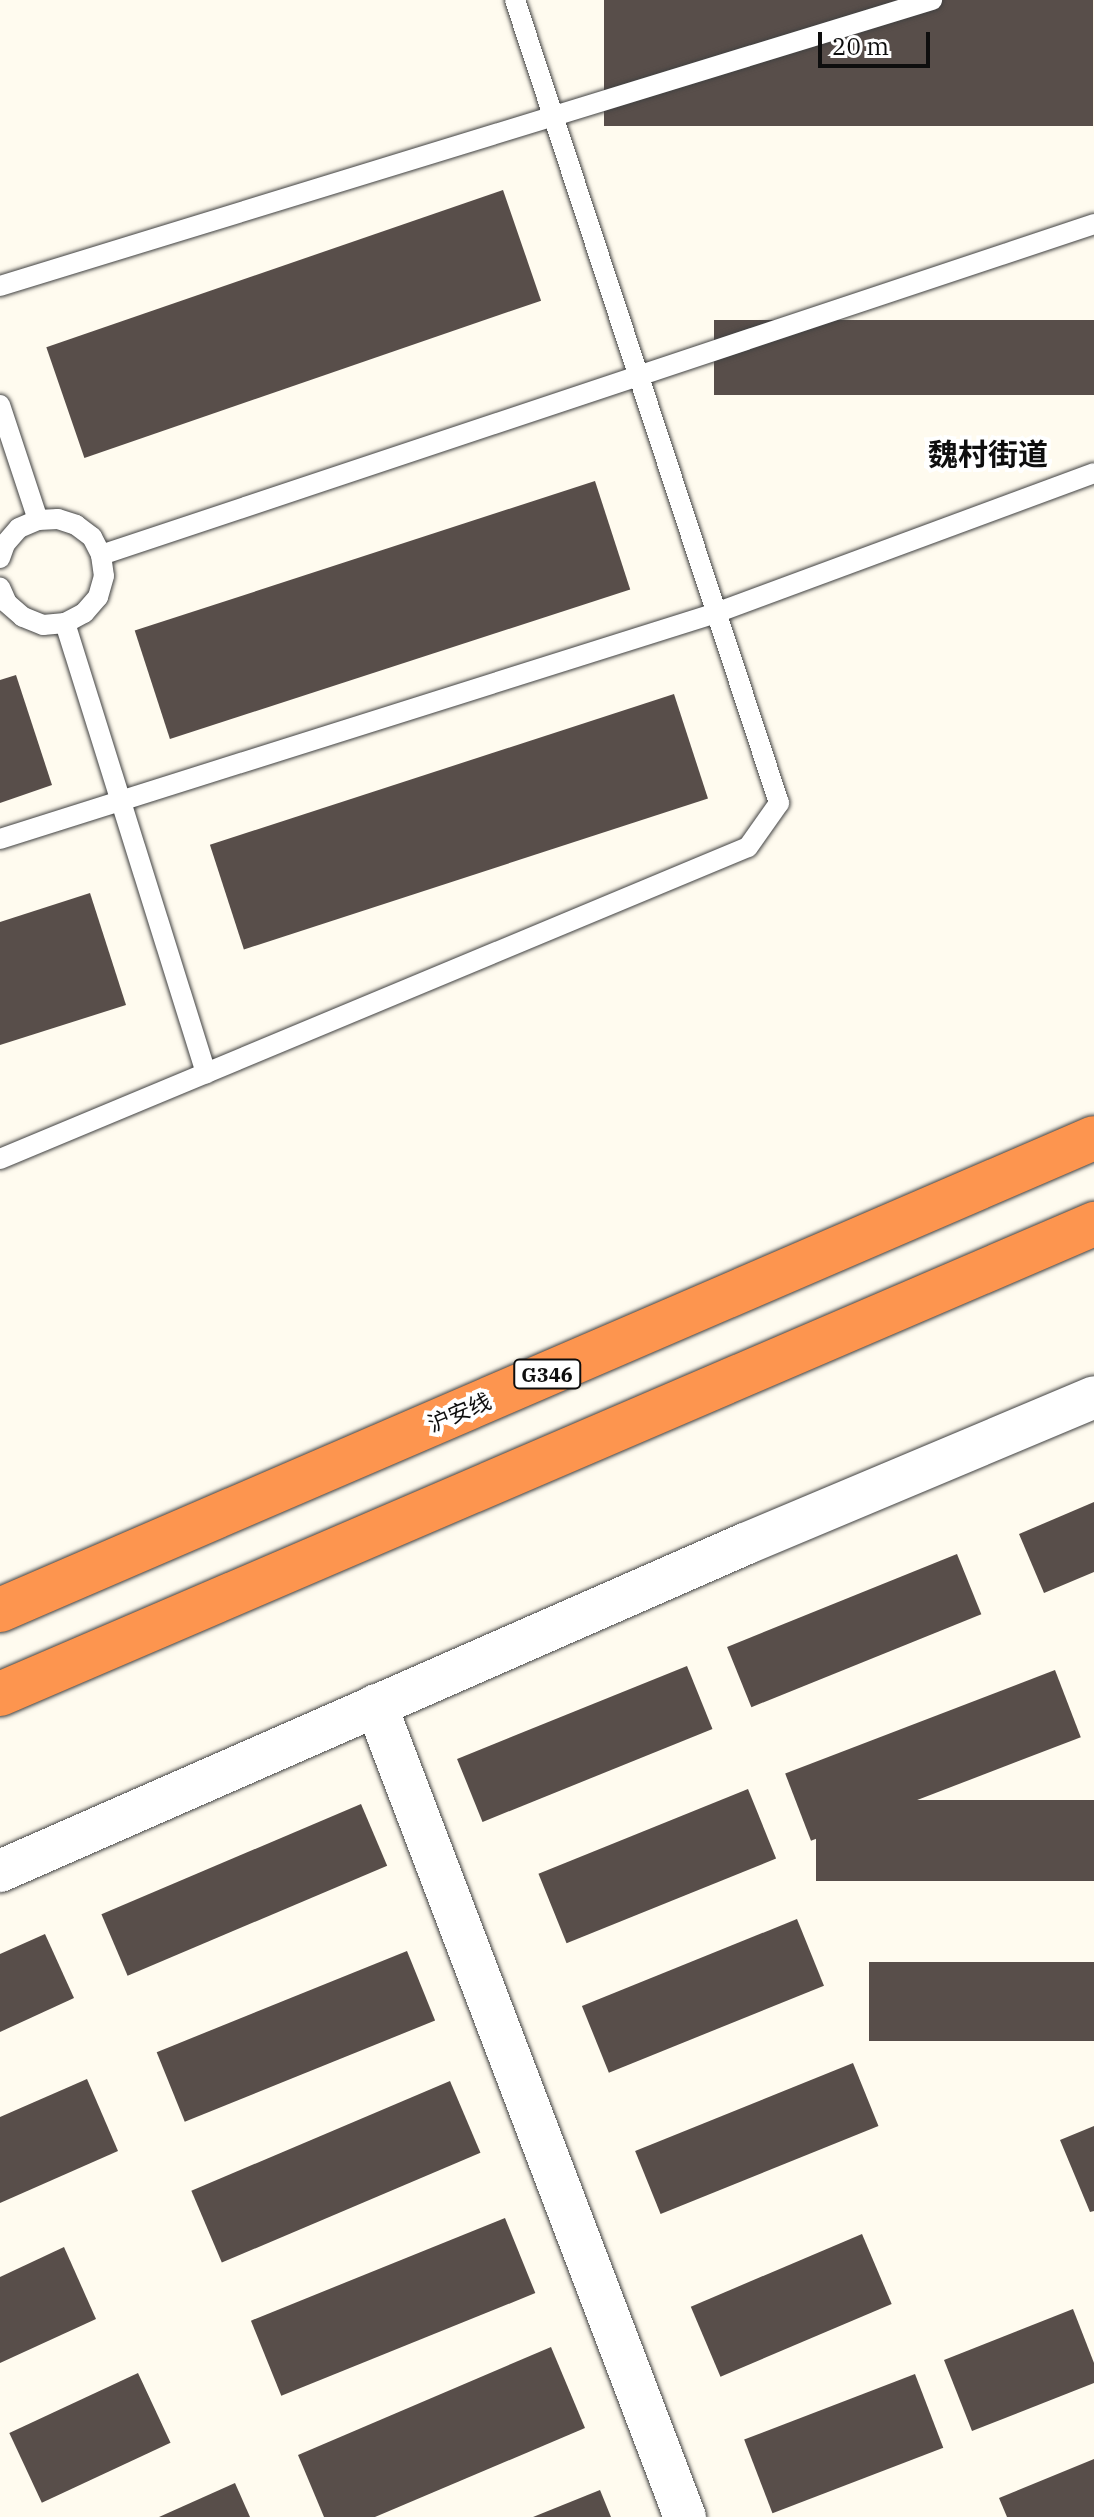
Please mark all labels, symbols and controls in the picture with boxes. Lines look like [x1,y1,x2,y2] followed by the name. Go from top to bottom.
[822,16,934,66] scale bar
[832,30,889,62] text: 20 m
[928,436,1048,472] district label: 魏村街道
[513,1358,581,1390] road number: G346
[423,1387,495,1437] street label: 沪安线

